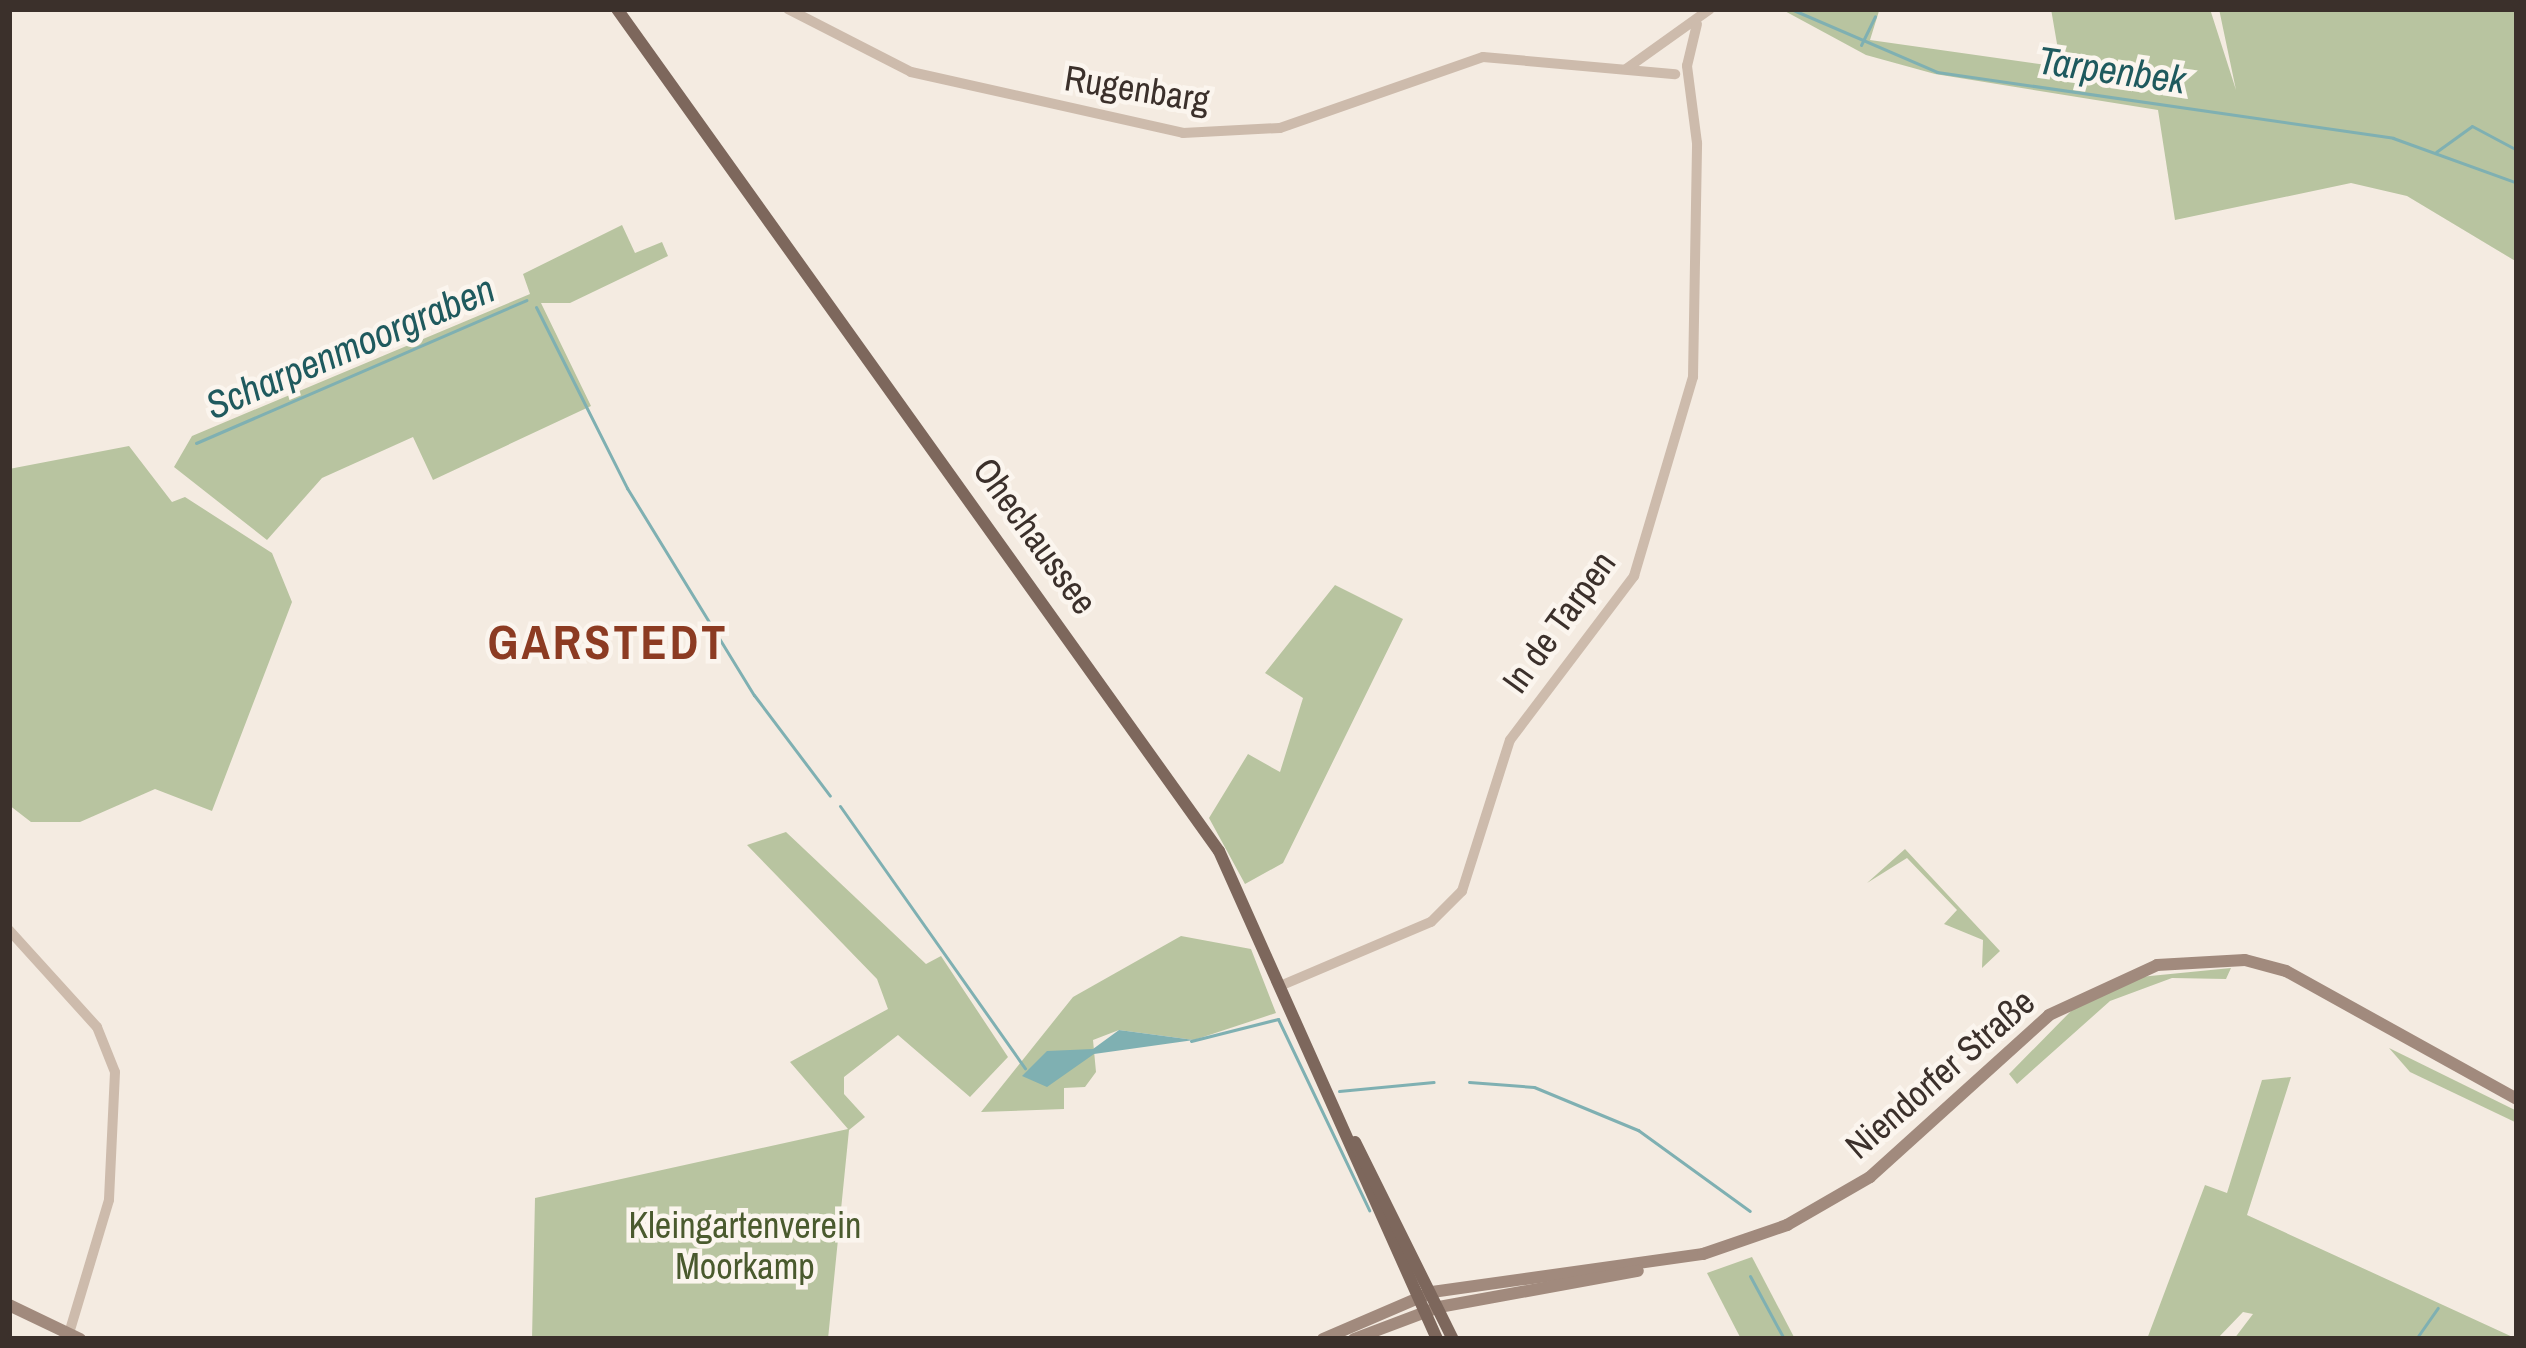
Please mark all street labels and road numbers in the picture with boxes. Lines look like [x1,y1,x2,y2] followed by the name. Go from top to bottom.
[1061,56,1213,122] street label: Rugenbarg
[964,450,1106,622] street label: Ohechaussee
[1493,543,1625,701] street label: In de Tarpen
[1837,980,2043,1168] street label: Niendorfer Straße

